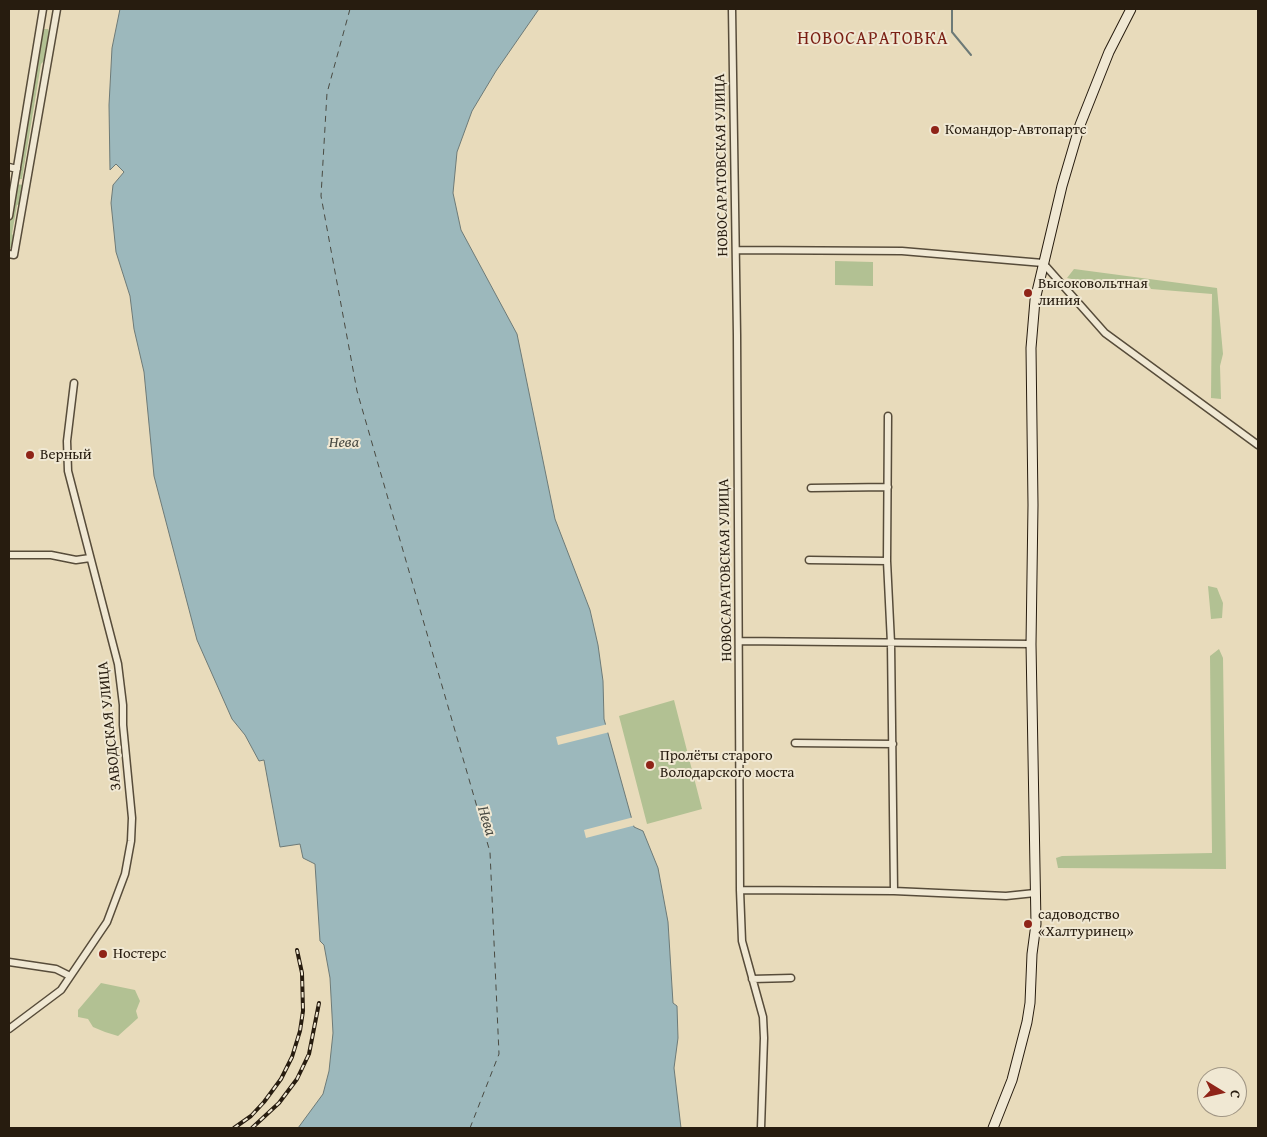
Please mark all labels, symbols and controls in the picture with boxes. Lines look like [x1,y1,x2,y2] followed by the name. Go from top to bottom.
[796,28,950,50] district label: НОВОСАРАТОВКА
[711,73,733,257] street label: НОВОСАРАТОВСКАЯ УЛИЦА
[945,121,1086,139] place label: Командор-Автопартс
[929,124,941,136] marker: Командор-Автопартс
[1038,275,1148,310] place label: Высоковольтная линия
[1022,287,1034,299] marker: Высоковольтная линия
[329,433,359,453] water label: Нева
[40,446,92,464] place label: Верный
[24,449,36,461] marker: Верный
[715,478,737,662] street label: НОВОСАРАТОВСКАЯ УЛИЦА
[94,660,126,792] street label: ЗАВОДСКАЯ УЛИЦА
[660,747,794,782] place label: Пролёты старого Володарского моста
[644,759,656,771] marker: Пролёты старого Володарского моста
[472,804,500,838] water label: Нева
[1038,906,1134,941] place label: садоводство «Халтуринец»
[1022,918,1034,930] marker: садоводство «Халтуринец»
[113,945,166,963] place label: Ностерс
[97,948,109,960] marker: Ностерс
[1197,1067,1247,1117] north arrow
[1225,1089,1246,1100] text: С

